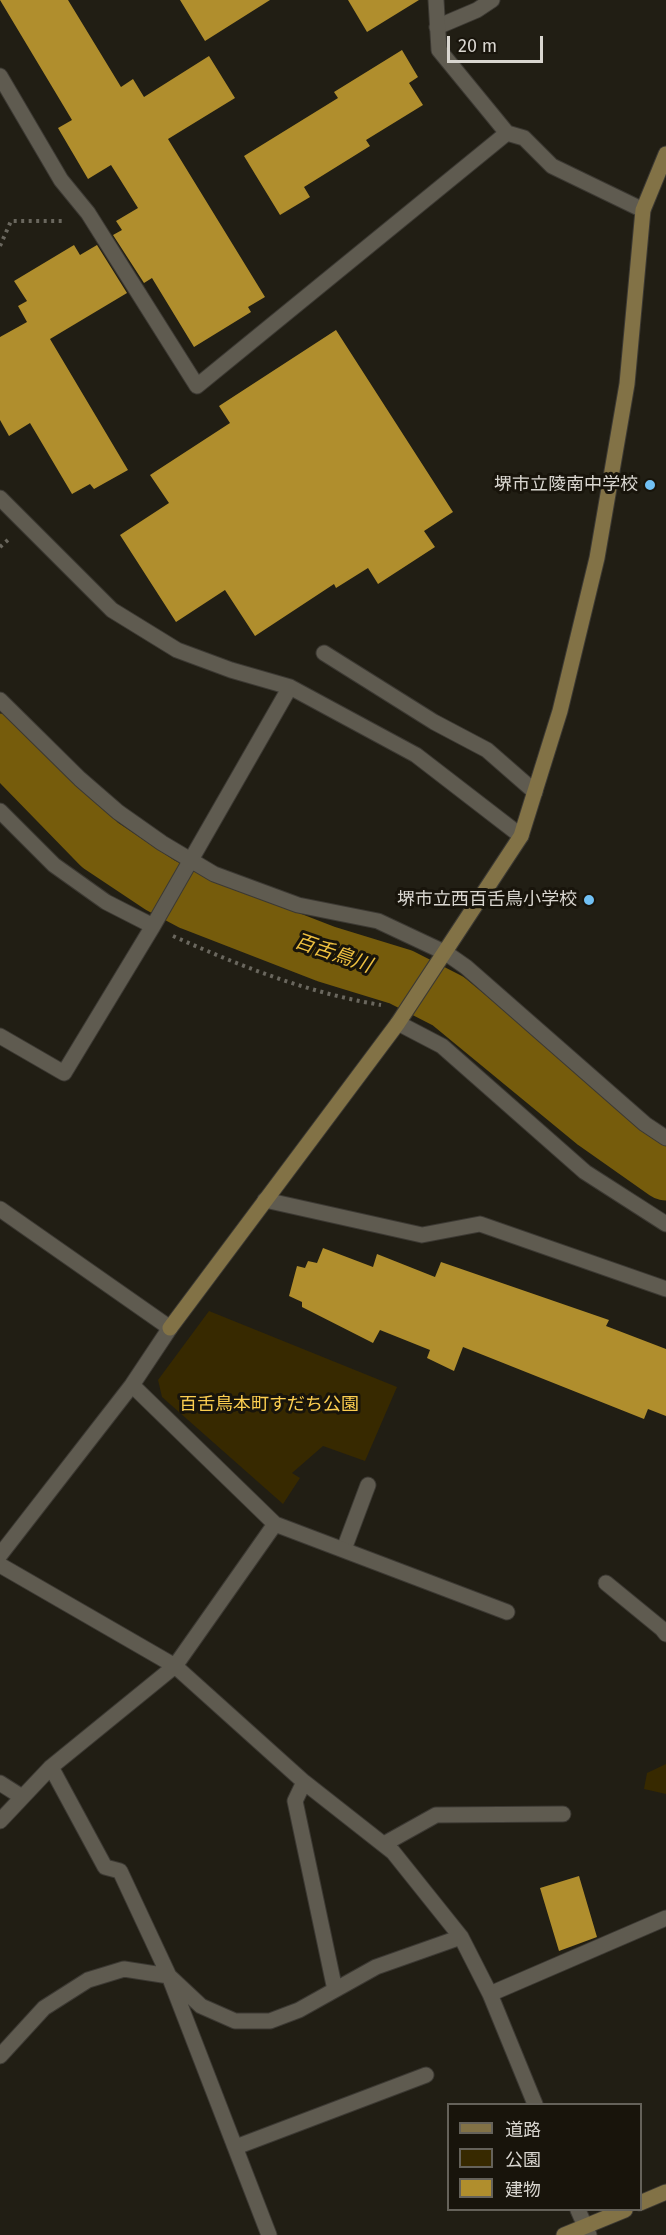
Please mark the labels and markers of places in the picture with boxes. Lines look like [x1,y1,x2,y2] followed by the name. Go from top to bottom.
[494,474,638,496] place label: 堺市立陵南中学校
[643,478,657,492] marker: 堺市立陵南中学校
[397,889,577,911] place label: 堺市立西百舌鳥小学校
[582,893,596,907] marker: 堺市立西百舌鳥小学校

